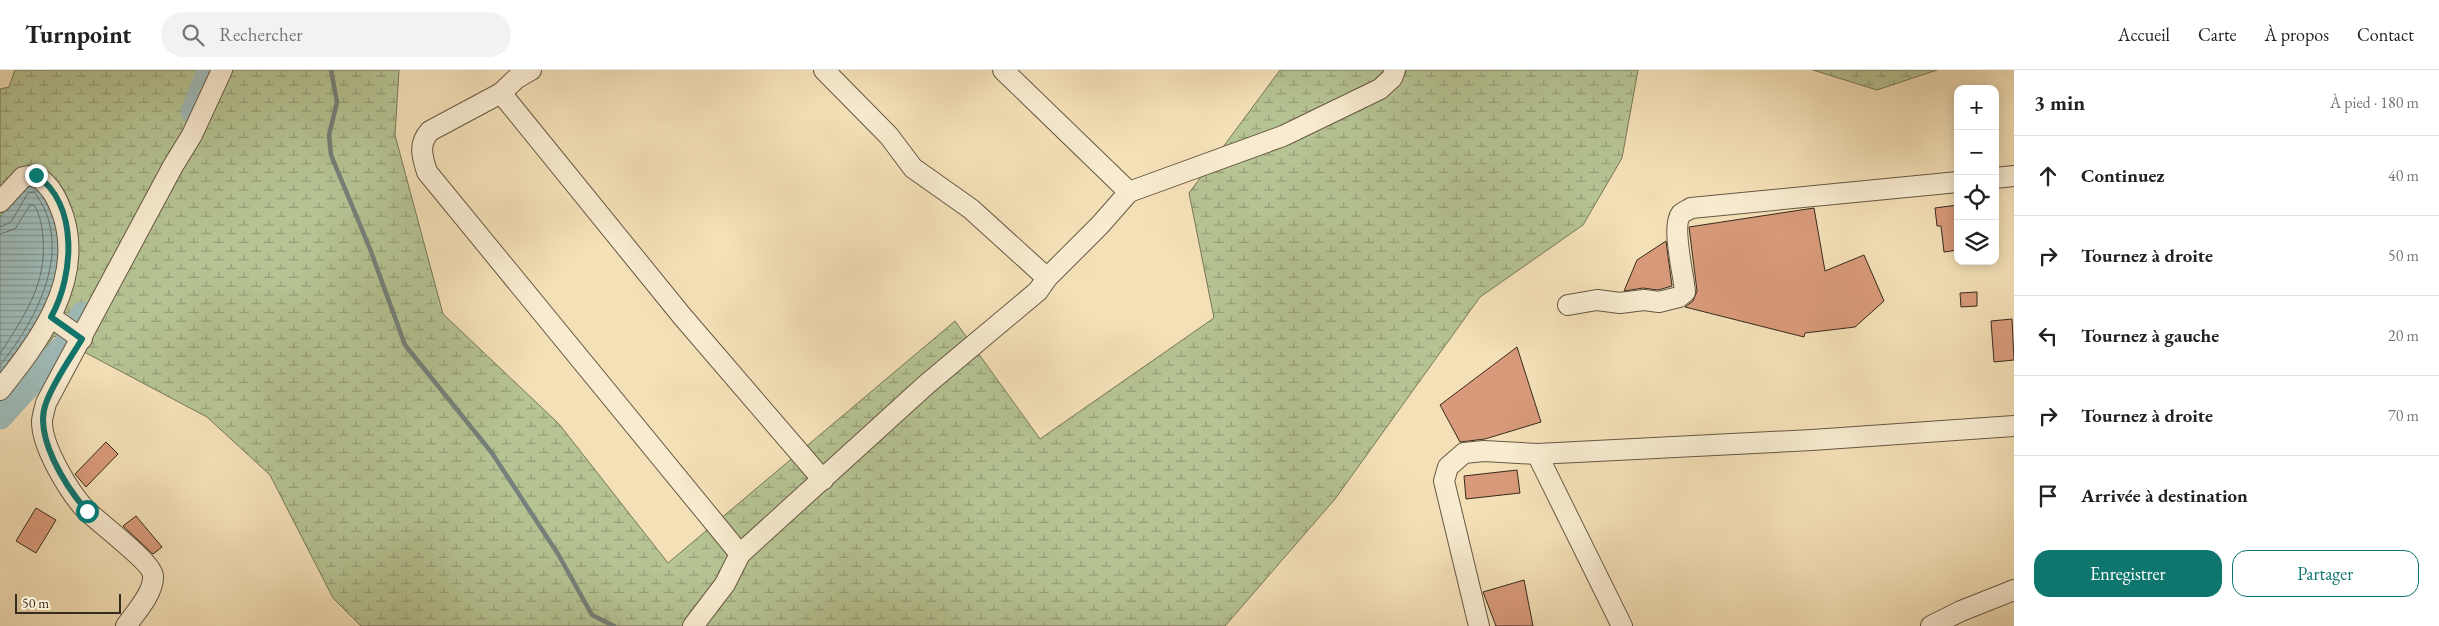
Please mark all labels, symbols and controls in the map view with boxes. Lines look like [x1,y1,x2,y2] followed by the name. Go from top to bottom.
[161,12,511,57] search box
[25,19,131,50] text: Turnpoint
[179,21,207,49] icon: search
[219,22,303,47] text: Rechercher
[2118,23,2170,46] text: Accueil
[2198,23,2237,46] text: Carte
[2265,23,2329,46] text: À propos
[2357,23,2414,46] text: Contact
[1954,85,1999,265] map controls
[1954,85,1999,130] button: +
[2034,89,2085,116] text: 3 min
[2330,92,2419,113] text: À pied · 180 m
[1954,130,1999,175] button: −
[2034,162,2062,190] icon: ahead
[2081,163,2165,188] text: Continuez
[25,164,48,187] route end
[2388,165,2419,186] text: 40 m
[1954,175,1999,220] button: locate
[1954,220,1999,265] button: layers
[2034,242,2062,270] icon: right
[2081,243,2213,268] text: Tournez à droite
[2388,245,2419,266] text: 50 m
[2034,322,2062,350] icon: left
[2081,323,2219,348] text: Tournez à gauche
[2388,325,2419,346] text: 20 m
[2034,402,2062,430] icon: right
[2081,403,2213,428] text: Tournez à droite
[2388,405,2419,426] text: 70 m
[2034,482,2062,510] icon: arrive
[2081,483,2248,508] text: Arrivée à destination
[76,500,99,523] route start
[2034,550,2222,597] button: Enregistrer
[2232,550,2419,597] button: Partager
[15,591,121,614] scale bar
[22,594,49,612] text: 50 m

